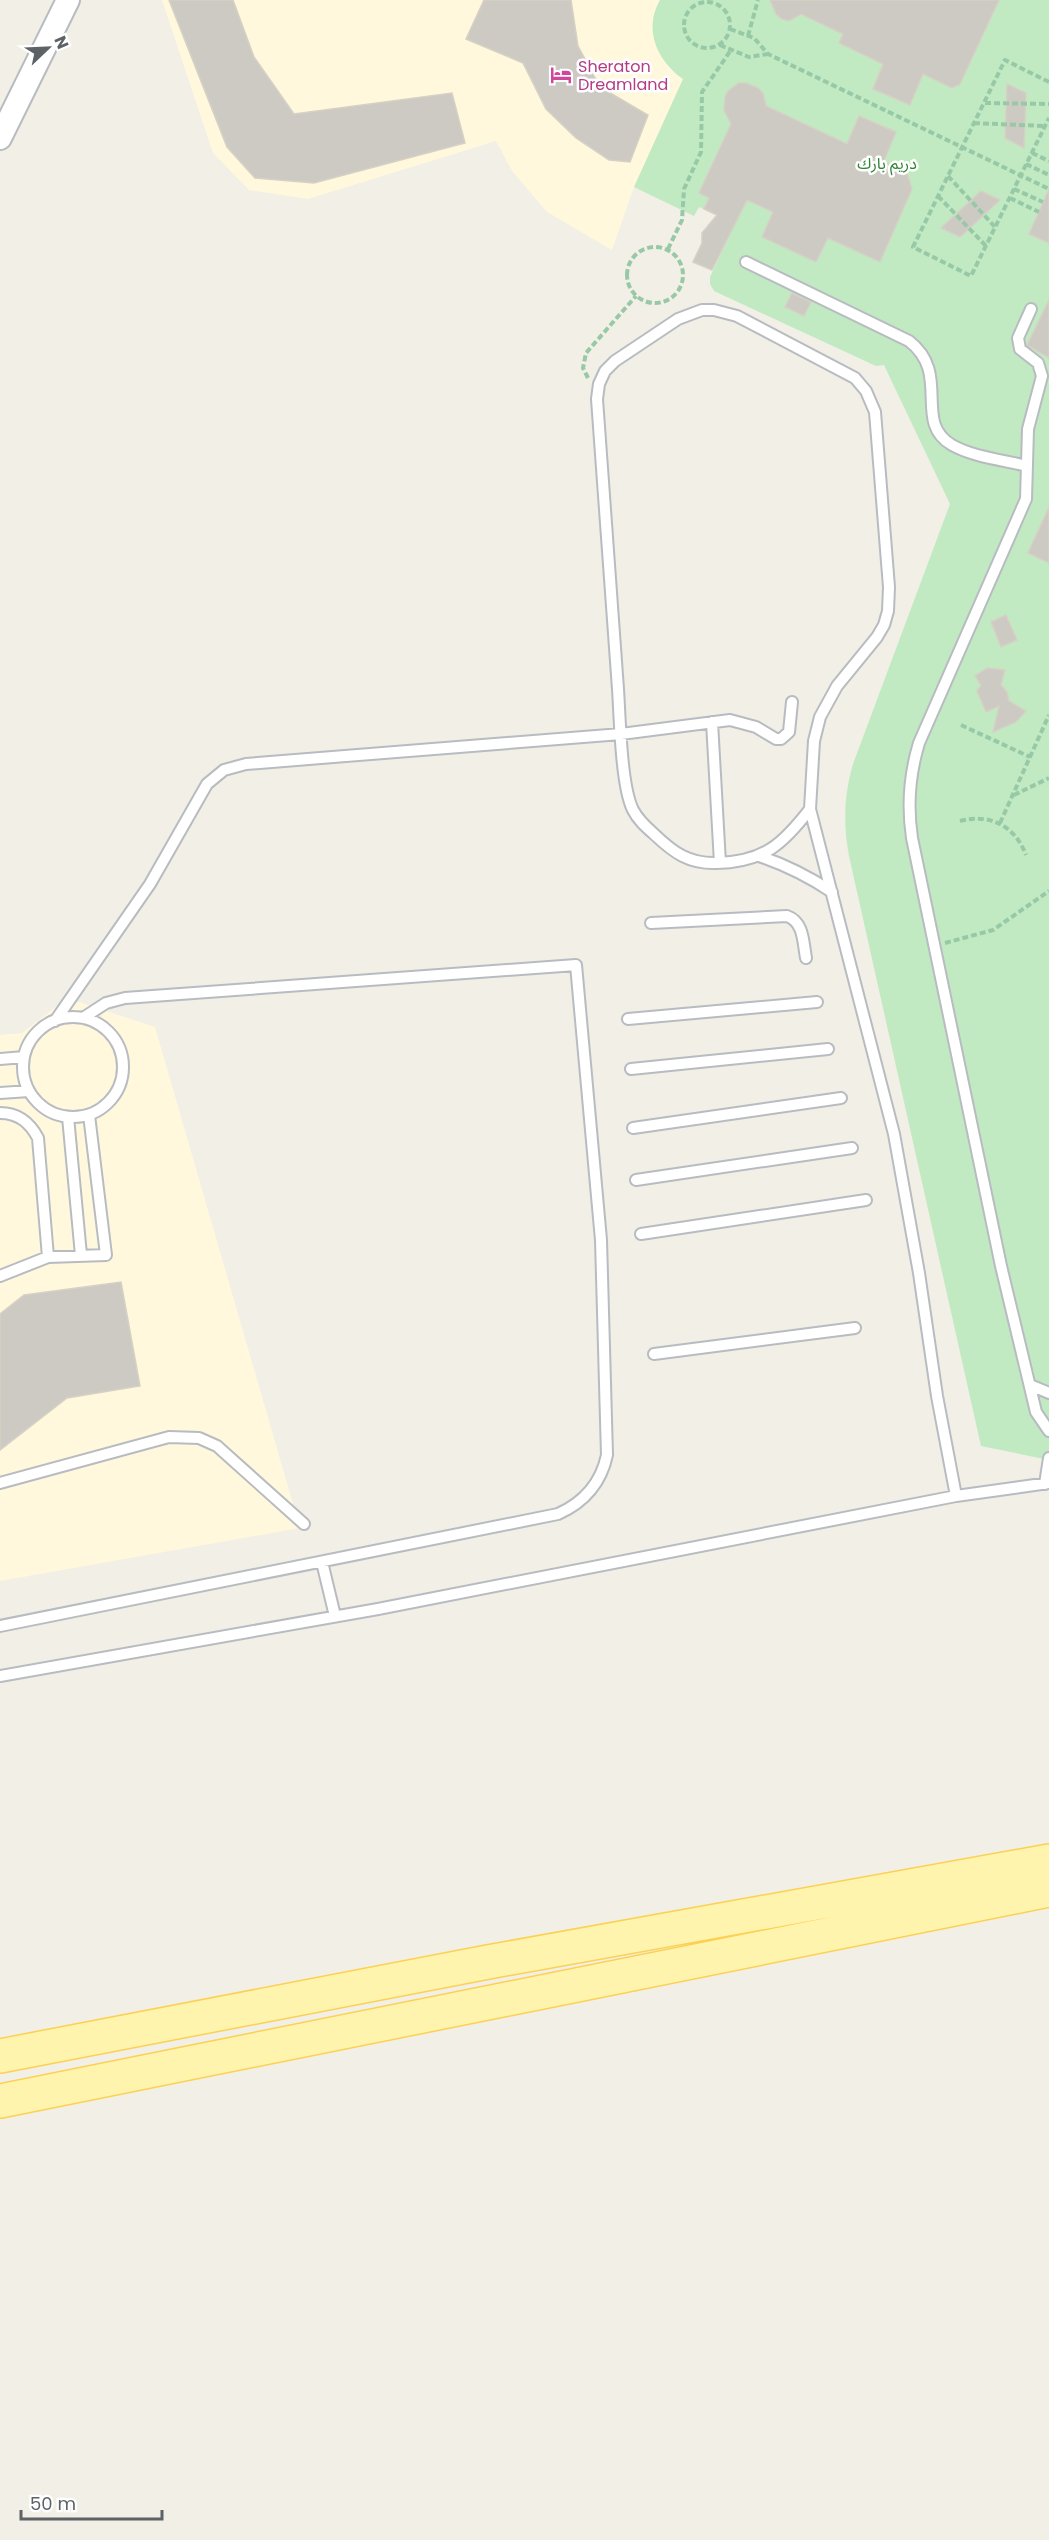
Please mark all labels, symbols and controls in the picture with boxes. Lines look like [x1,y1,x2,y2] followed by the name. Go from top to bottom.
[18,18,78,78] north arrow
[48,32,74,52] text: N
[578,55,668,96] place label: Sheraton Dreamland
[549,63,573,87] hotel icon: Sheraton Dreamland
[857,152,917,176] park label: دريم بارك
[21,2483,162,2521] scale bar
[30,2491,76,2516] text: 50 m

